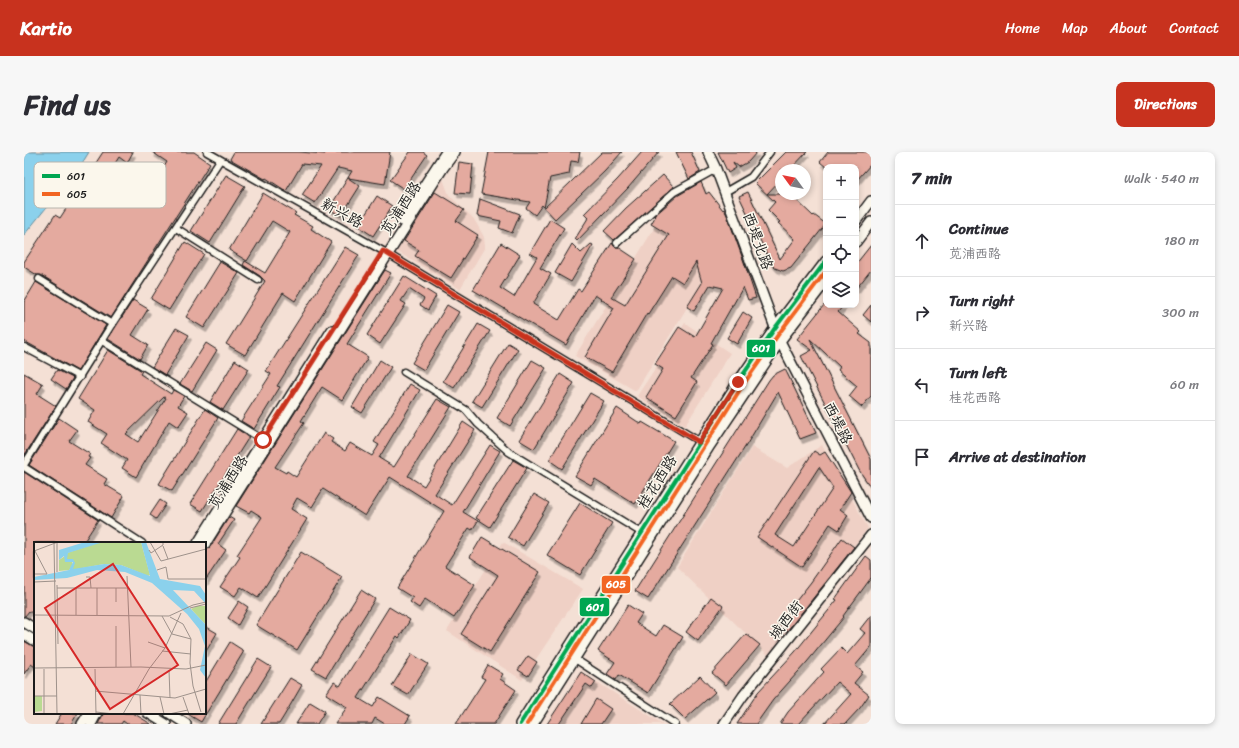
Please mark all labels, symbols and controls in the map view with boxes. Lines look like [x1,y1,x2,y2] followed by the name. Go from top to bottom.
[20,12,72,45] text: Kartio
[1005,16,1040,41] text: Home
[1062,16,1088,41] text: Map
[1110,16,1147,41] text: About
[1169,16,1219,41] text: Contact
[24,80,111,129] text: Find us
[1116,82,1215,127] button: Directions
[34,162,166,208] legend
[911,163,952,193] text: 7 min
[775,164,811,200] north arrow
[823,164,859,308] map controls
[823,164,859,200] button: +
[67,167,85,186] text: 601
[1124,167,1199,190] text: Walk · 540 m
[374,176,428,240] street label: 苋浦西路
[67,185,87,204] text: 605
[316,191,368,235] street label: 新兴路
[823,200,859,236] button: −
[736,208,780,274] street label: 西堤北路
[949,216,1009,242] text: Continue
[1164,229,1199,252] text: 180 m
[911,230,933,252] icon: ahead
[823,236,859,272] button: locate
[949,242,1001,265] text: 苋浦西路
[823,272,859,308] button: layers
[949,288,1014,314] text: Turn right
[1162,301,1199,324] text: 300 m
[911,302,933,324] icon: right
[949,314,988,337] text: 新兴路
[746,339,776,358] line badge: 601
[751,339,770,358] text: 601
[949,360,1007,386] text: Turn left
[729,373,747,391] route end
[1170,373,1199,396] text: 60 m
[911,374,933,396] icon: left
[949,386,1001,409] text: 桂花西路
[816,397,860,449] street label: 西堤路
[254,431,272,449] route start
[949,444,1086,470] text: Arrive at destination
[911,446,933,468] icon: arrive
[201,450,255,514] street label: 苋浦西路
[630,450,684,514] street label: 桂花西路
[34,542,206,714] inset map
[601,575,631,594] line badge: 605
[605,575,626,594] text: 605
[762,594,810,646] street label: 城西街
[579,597,610,617] line badge: 601
[585,598,604,617] text: 601

